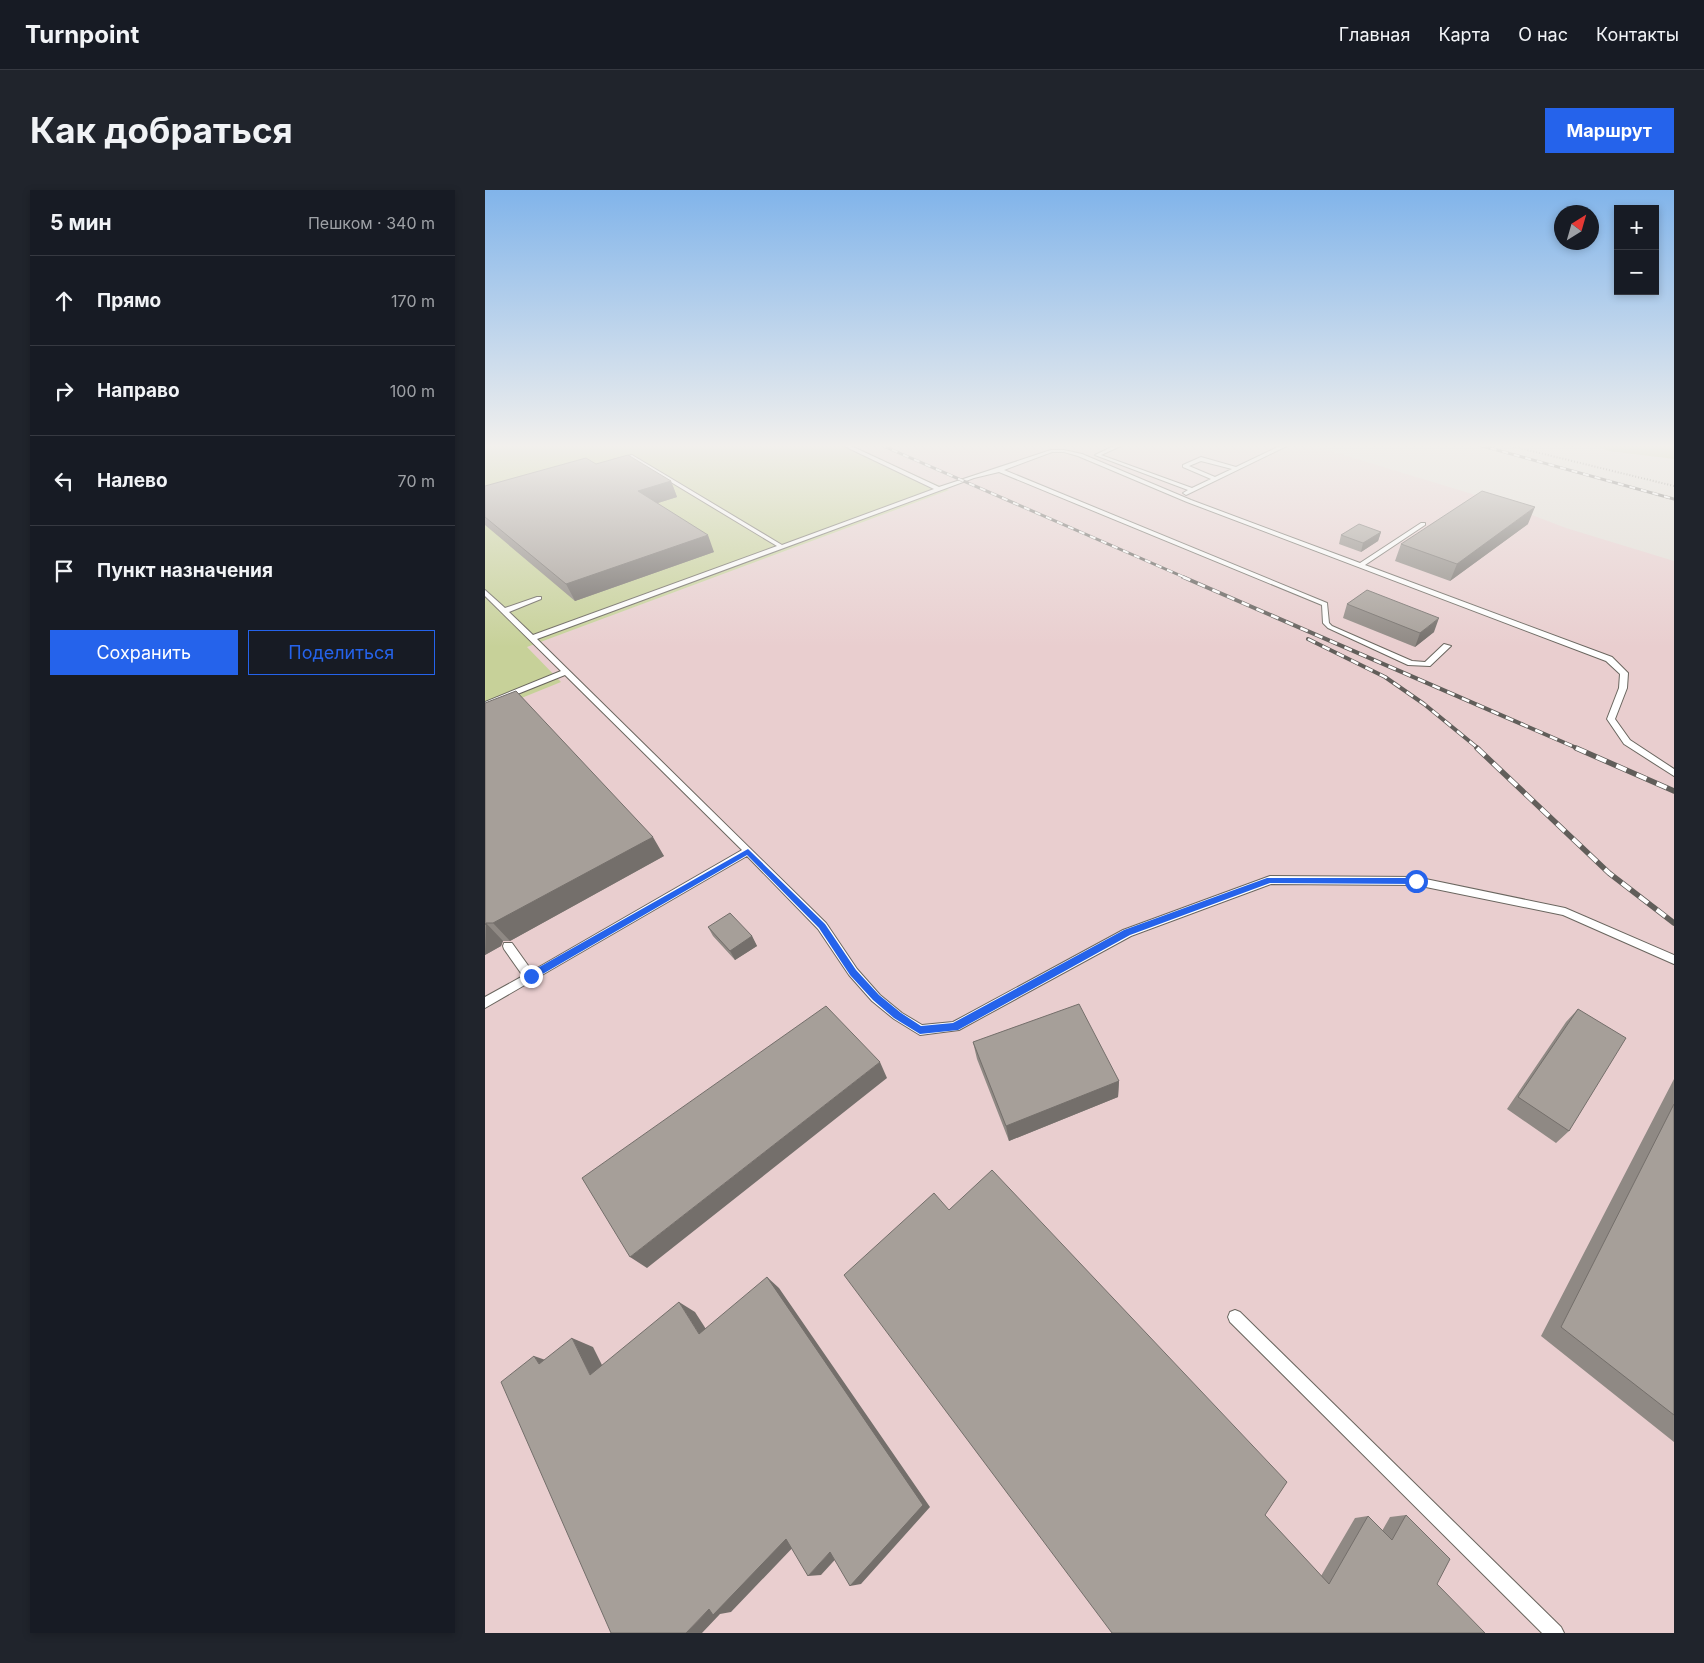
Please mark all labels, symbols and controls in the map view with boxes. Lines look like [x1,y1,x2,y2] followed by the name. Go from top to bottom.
[25,20,139,49] text: Turnpoint
[1339,24,1410,45] text: Главная
[1438,24,1490,45] text: Карта
[1518,24,1568,45] text: О нас
[1596,24,1679,45] text: Контакты
[1545,108,1674,153] button: Маршрут
[30,109,293,151] text: Как добраться
[1554,205,1599,250] north arrow
[1614,205,1659,295] map controls
[1614,205,1659,250] button: +
[50,210,112,235] text: 5 мин
[308,213,435,233] text: Пешком · 340 m
[1614,250,1659,295] button: −
[50,287,78,315] icon: ahead
[97,289,161,312] text: Прямо
[391,291,435,311] text: 170 m
[50,377,78,405] icon: right
[97,379,180,402] text: Направо
[390,381,435,401] text: 100 m
[50,467,78,495] icon: left
[97,469,168,492] text: Налево
[398,471,435,491] text: 70 m
[50,557,78,585] icon: arrive
[97,559,273,582] text: Пункт назначения
[50,630,238,675] button: Сохранить
[248,630,435,675] button: Поделиться
[1405,870,1428,893] route start
[520,965,543,988] route end

